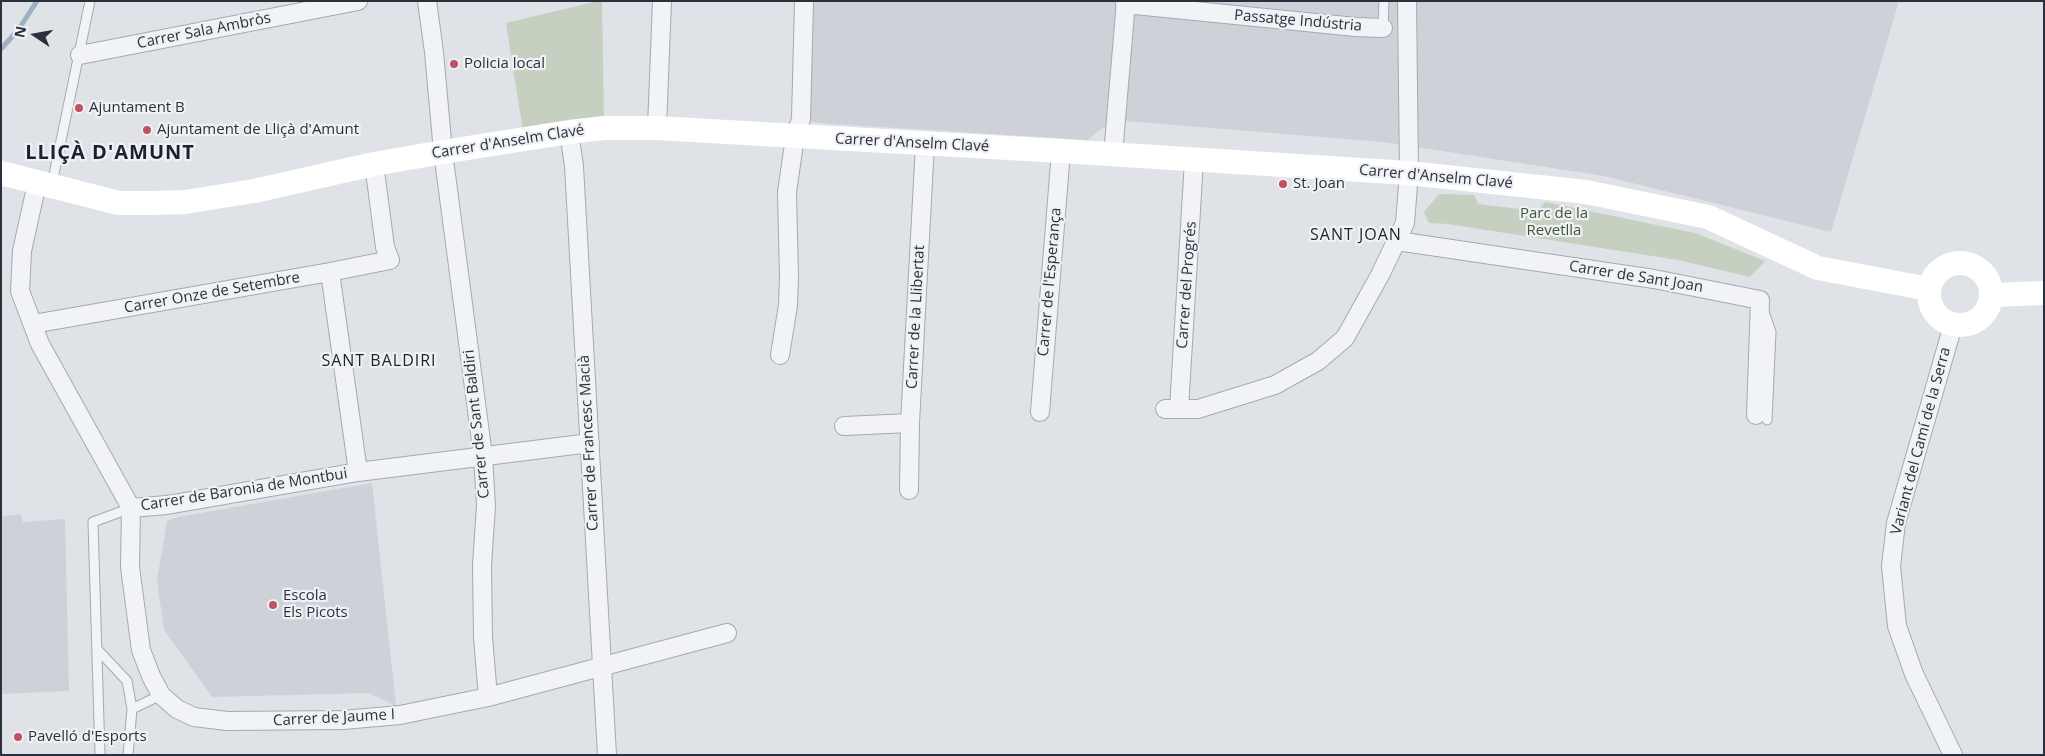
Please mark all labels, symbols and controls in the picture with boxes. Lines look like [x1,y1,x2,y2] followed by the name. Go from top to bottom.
[1233,6,1363,36] street label: Passatge Indústria
[136,9,272,53] street label: Carrer Sala Ambròs
[10,10,60,60] north arrow
[9,24,30,39] text: N
[464,55,545,73] place label: Policia local
[448,58,460,70] marker: Policia local
[89,99,185,117] place label: Ajuntament B
[73,102,85,114] marker: Ajuntament B
[157,121,359,139] place label: Ajuntament de Lliçà d'Amunt
[430,121,586,163] street label: Carrer d'Anselm Clavé
[141,124,153,136] marker: Ajuntament de Lliçà d'Amunt
[834,130,990,156] street label: Carrer d'Anselm Clavé
[24,141,196,165] district label: LLIÇÀ D'AMUNT
[1358,161,1514,193] street label: Carrer d'Anselm Clavé
[1293,175,1345,193] place label: St. Joan
[1277,178,1289,190] marker: St. Joan
[1520,205,1588,240] park label: Parc de la Revetlla
[1035,207,1065,357] street label: Carrer de l'Esperança
[1174,221,1200,349] street label: Carrer del Progrés
[1309,225,1403,245] district label: SANT JOAN
[903,245,929,389] street label: Carrer de la Llibertat
[1568,258,1704,296] street label: Carrer de Sant Joan
[123,269,301,317] street label: Carrer Onze de Setembre
[1887,345,1955,537] street label: Variant del Camí de la Serra
[460,349,494,499] street label: Carrer de Sant Baldiri
[320,351,438,371] district label: SANT BALDIRI
[575,354,603,532] street label: Carrer de Francesc Macià
[139,465,349,515] street label: Carrer de Baronia de Montbui
[283,587,348,622] place label: Escola Els Picots
[267,599,279,611] marker: Escola Els Picots
[273,706,395,730] street label: Carrer de Jaume I
[28,728,147,746] place label: Pavelló d'Esports
[12,731,24,743] marker: Pavelló d'Esports

